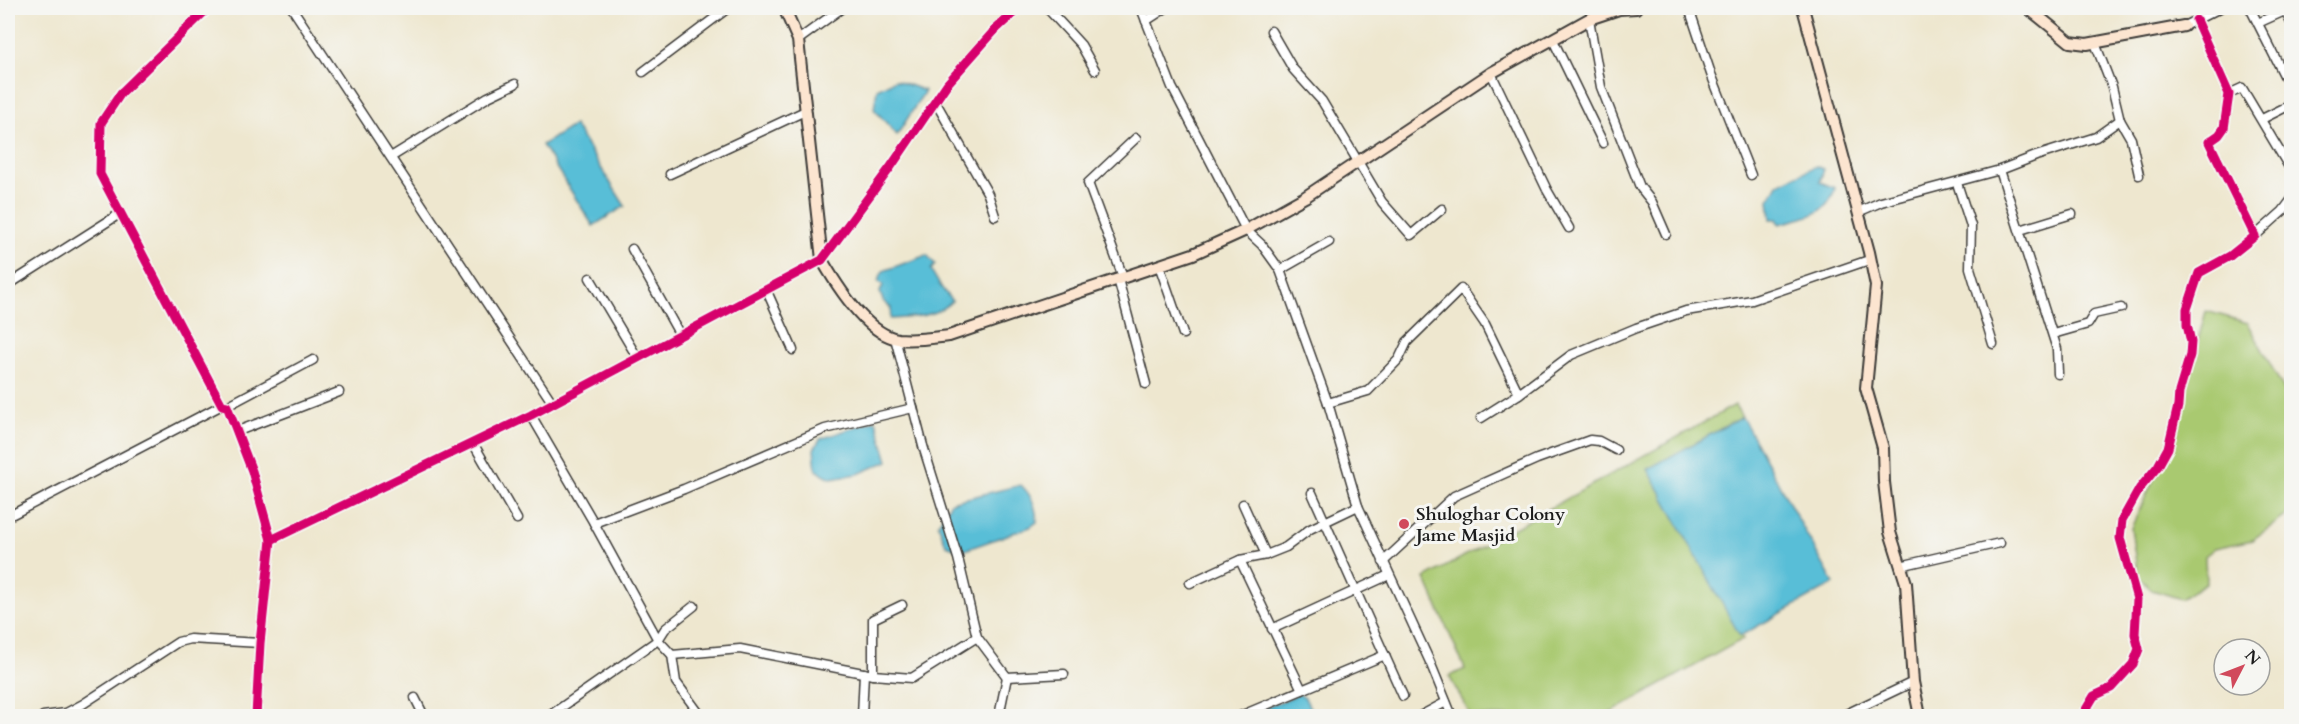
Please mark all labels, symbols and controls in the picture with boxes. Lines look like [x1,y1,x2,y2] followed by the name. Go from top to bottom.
[1413,502,1566,548] place label: Shuloghar Colony Jame Masjid
[1397,517,1411,531] marker: Shuloghar Colony Jame Masjid
[2212,637,2272,697] north arrow
[2240,645,2265,670] text: N

